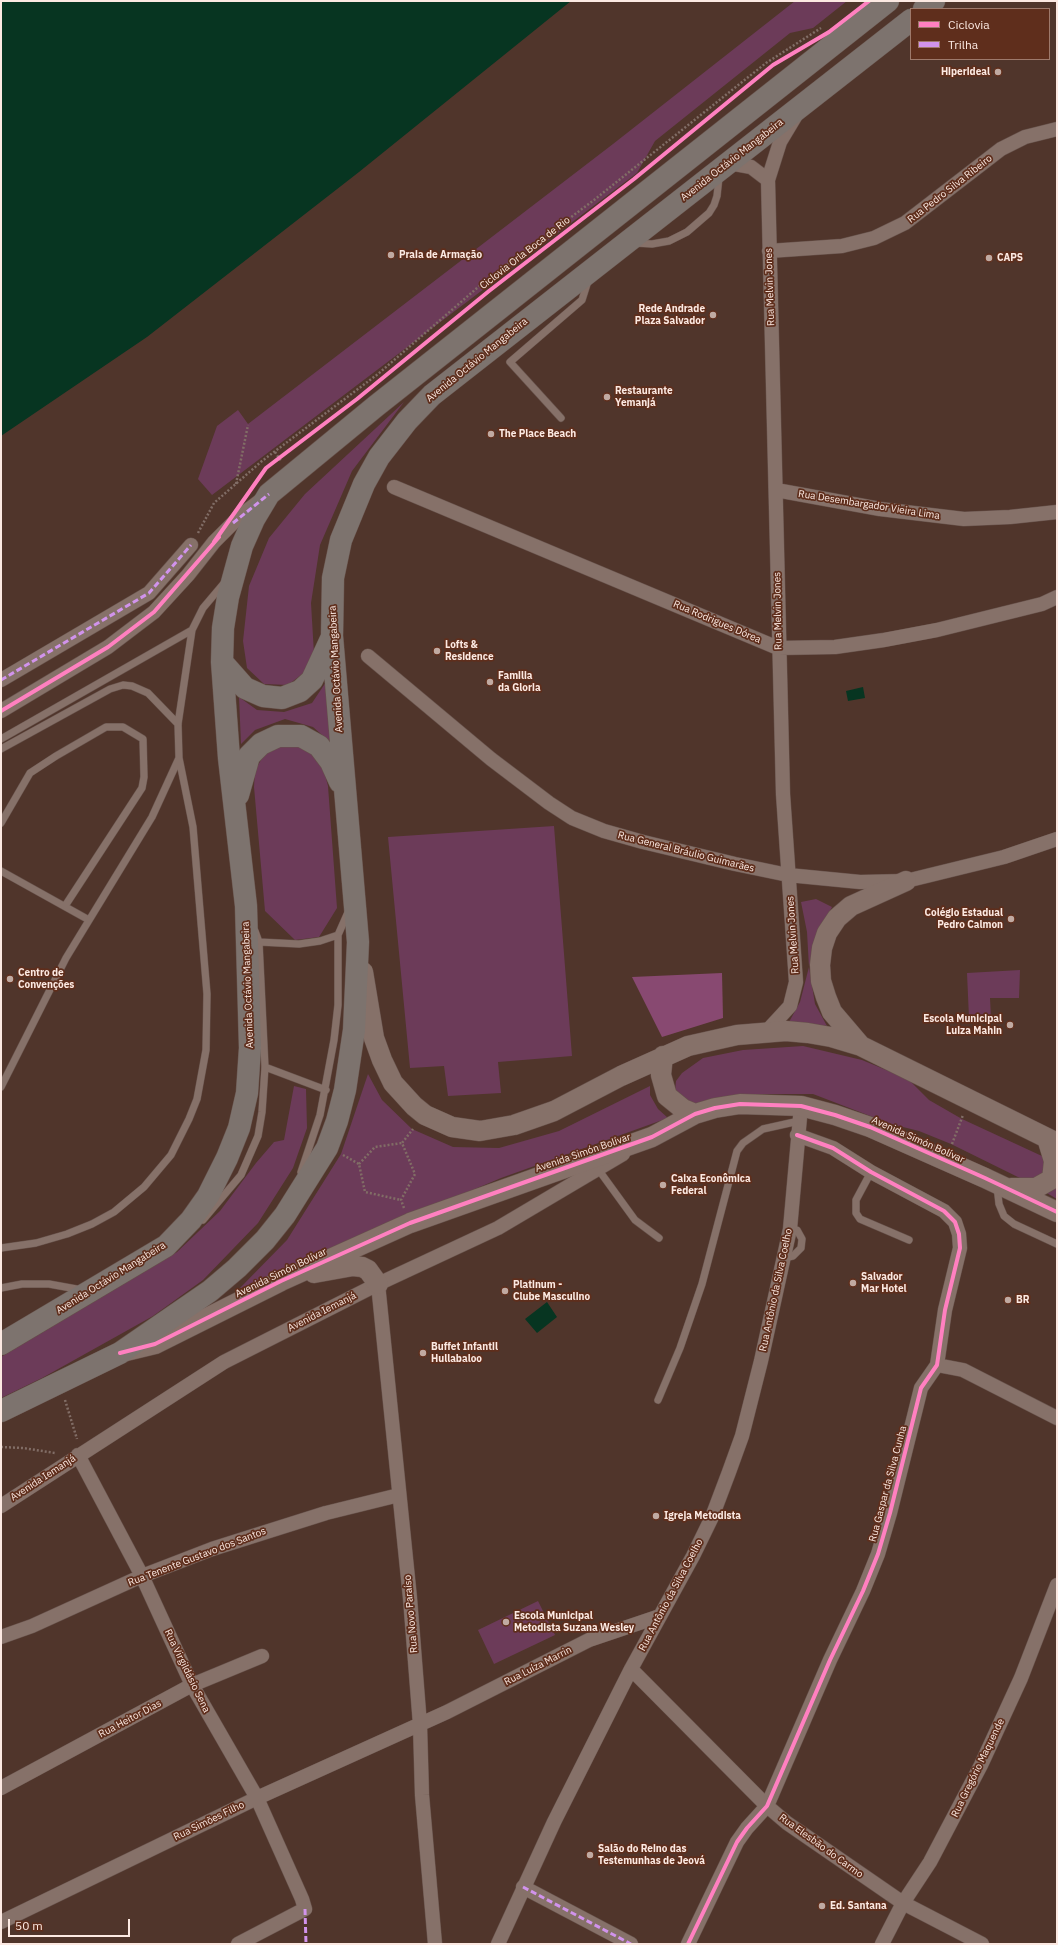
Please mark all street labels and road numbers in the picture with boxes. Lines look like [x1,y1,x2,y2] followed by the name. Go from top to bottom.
[678,116,786,204] street label: Avenida Octávio Mangabeira
[905,152,995,226] street label: Rua Pedro Silva Ribeiro
[477,214,573,292] street label: Ciclovia Orla Boca de Rio
[763,248,777,326] street label: Rua Melvin Jones
[424,315,530,405] street label: Avenida Octávio Mangabeira
[797,488,941,522] street label: Rua Desembargador Vieira Lima
[771,572,785,650] street label: Rua Melvin Jones
[671,598,763,646] street label: Rua Rodrigues Dórea
[327,605,345,733] street label: Avenida Octávio Mangabeira
[616,829,756,875] street label: Rua General Bráulio Guimarães
[784,896,802,974] street label: Rua Melvin Jones
[240,921,256,1049] street label: Avenida Octávio Mangabeira
[870,1114,966,1166] street label: Avenida Simón Bolívar
[534,1131,632,1175] street label: Avenida Simón Bolívar
[757,1227,795,1353] street label: Rua Antônio da Silva Coelho
[54,1239,168,1317] street label: Avenida Octávio Mangabeira
[233,1246,329,1300] street label: Avenida Simón Bolívar
[286,1290,358,1334] street label: Avenida Iemanjá
[867,1425,909,1543] street label: Rua Gaspar da Silva Cunha
[8,1452,78,1504] street label: Avenida Iemanjá
[126,1525,268,1589] street label: Rua Tenente Gustavo dos Santos
[636,1537,706,1653] street label: Rua Antônio da Silva Coelho
[402,1574,420,1654] street label: Rua Novo Paraíso
[162,1627,212,1715] street label: Rua Virgildásio Sena
[502,1644,574,1688] street label: Rua Luíza Marrin
[97,1697,163,1741] street label: Rua Heitor Dias
[949,1717,1007,1819] street label: Rua Gregório Maquende
[172,1799,246,1843] street label: Rua Simões Filho
[777,1811,865,1881] street label: Rua Elesbão do Carmo

